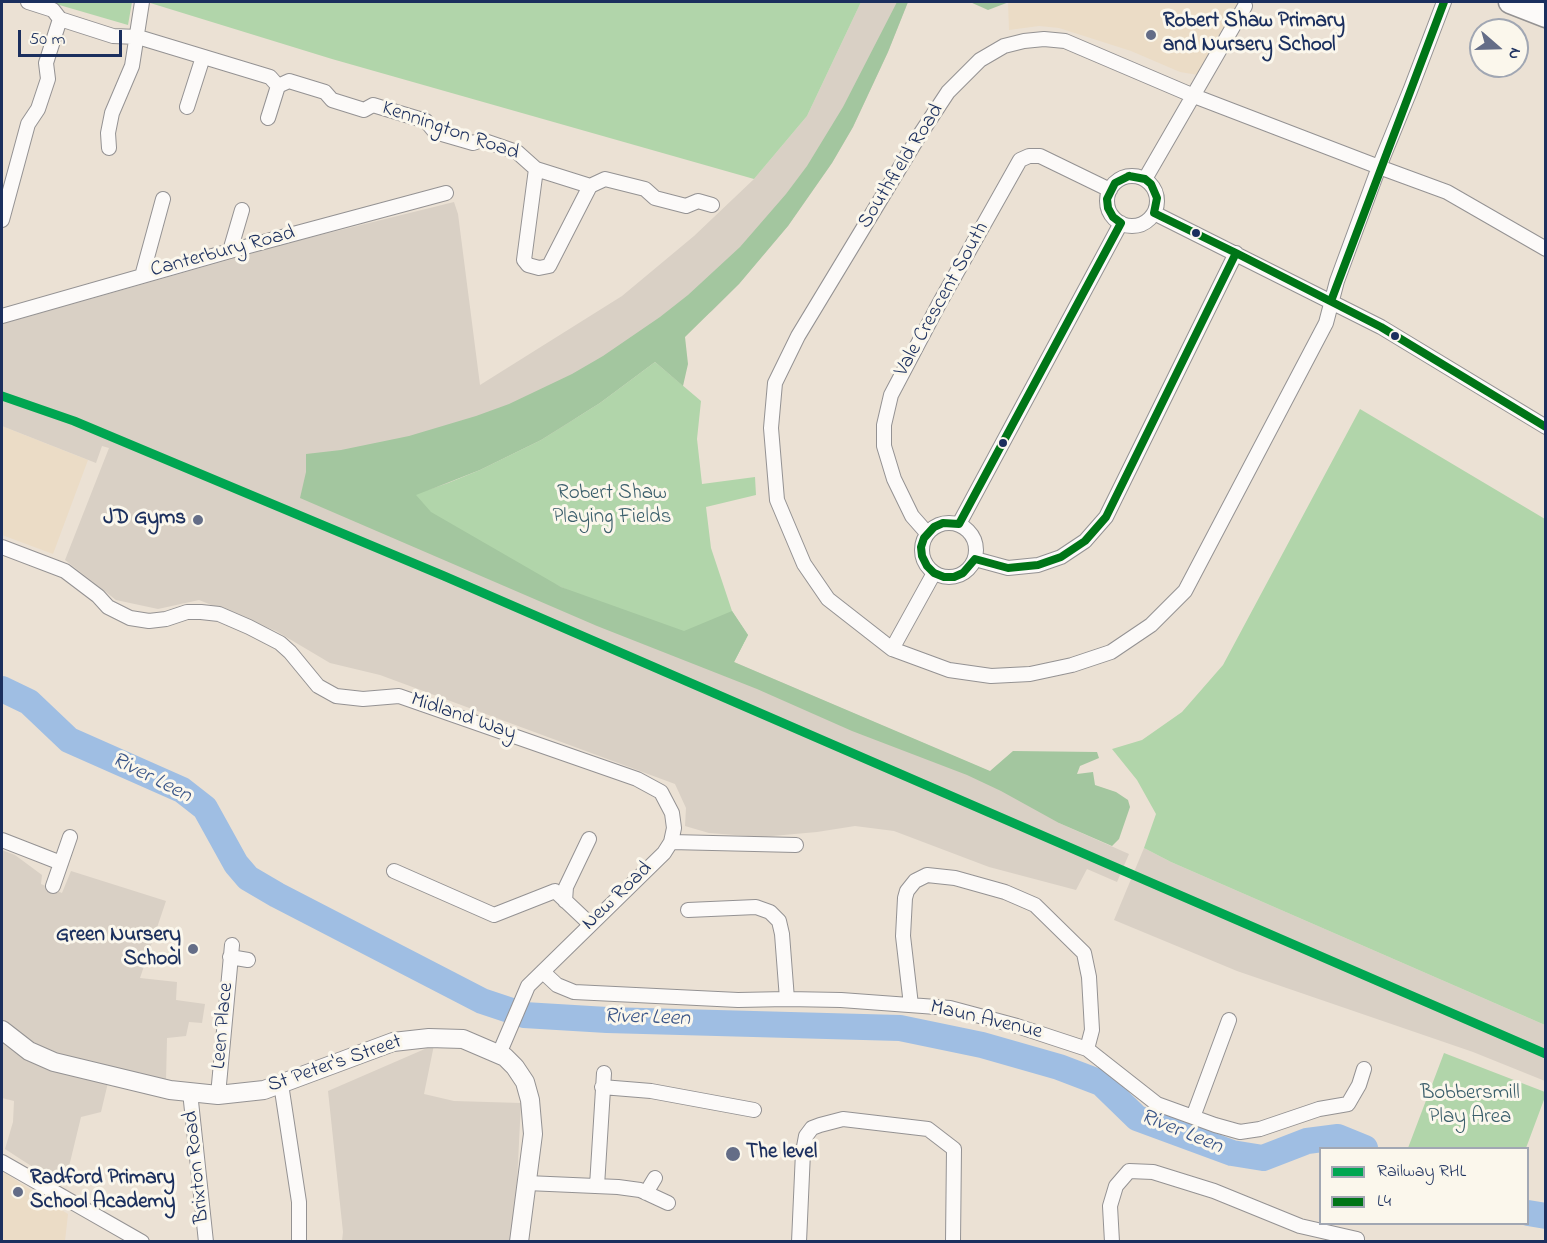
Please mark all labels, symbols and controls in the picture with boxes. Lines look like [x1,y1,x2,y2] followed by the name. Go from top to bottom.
[1163,10,1345,60] place label: Robert Shaw Primary and Nursery School
[21,18,124,56] scale bar
[1469,18,1529,78] north arrow
[29,27,66,53] text: 50 m
[1144,28,1158,42] marker: Robert Shaw Primary and Nursery School
[1501,44,1527,63] text: N
[378,97,522,167] street label: Kennington Road
[854,100,950,234] street label: Southfield Road
[890,219,996,381] street label: Vale Crescent South
[148,222,298,284] street label: Canterbury Road
[1190,227,1202,239] unlabelled marker
[1389,330,1401,342] unlabelled marker
[997,437,1009,449] unlabelled marker
[552,482,672,532] park label: Robert Shaw Playing Fields
[103,507,186,533] place label: JD Gyms
[191,513,205,527] marker: JD Gyms
[407,688,519,748] street label: Midland Way
[107,748,195,810] water label: River Leen
[577,857,659,937] street label: New Road
[56,924,181,974] place label: Green Nursery School
[186,942,200,956] marker: Green Nursery School
[208,982,240,1070] street label: Leen Place
[927,996,1045,1046] street label: Maun Avenue
[603,1004,691,1034] water label: River Leen
[265,1030,405,1100] street label: St Peter's Street
[1420,1082,1520,1132] park label: Bobbersmill Play Area
[1136,1105,1226,1161] water label: River Leen
[180,1109,216,1225] street label: Brixton Road
[746,1141,817,1167] place label: The level
[724,1145,742,1163] marker: The level
[1319,1147,1529,1225] legend
[1377,1159,1466,1185] text: Railway RHL
[30,1167,176,1217] place label: Radford Primary School Academy
[11,1185,25,1199] marker: Radford Primary School Academy
[1377,1189,1391,1215] text: L4

